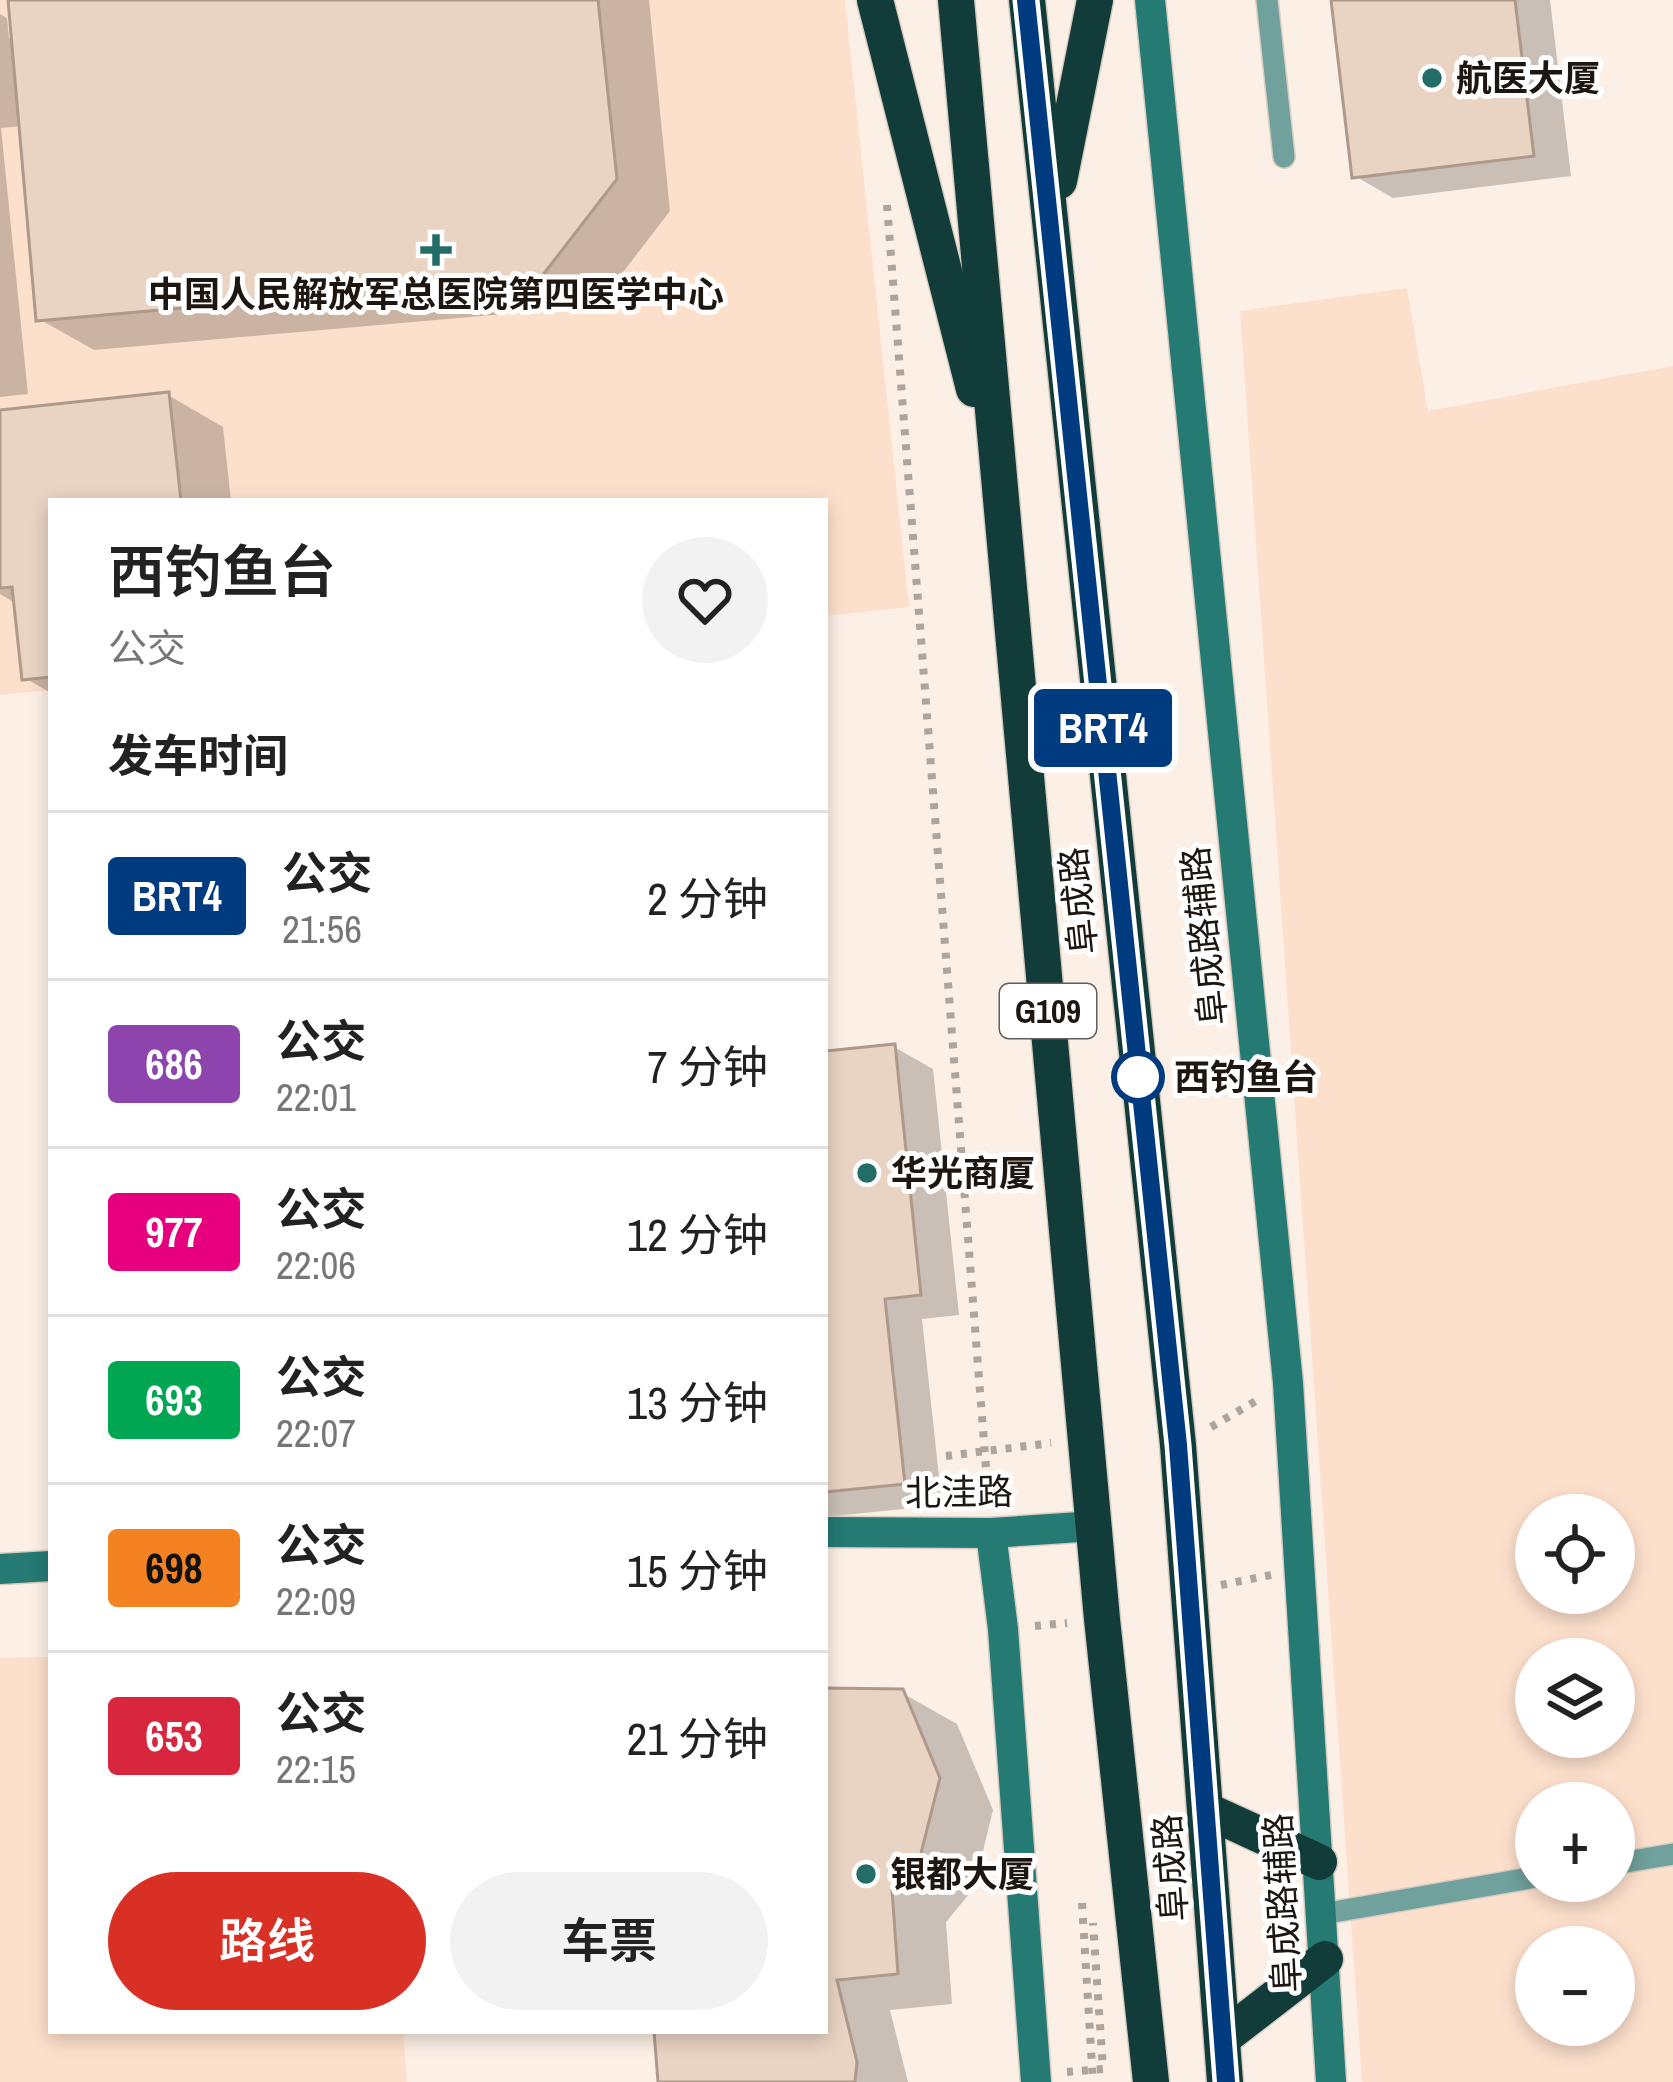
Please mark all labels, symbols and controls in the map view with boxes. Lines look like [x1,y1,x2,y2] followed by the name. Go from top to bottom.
[1456,54,1600,102] place label: 航医大厦
[1419,65,1445,91] marker: 航医大厦
[420,234,452,266] marker: 中国人民解放军总医院第四医学中心
[148,270,724,318] place label: 中国人民解放军总医院第四医学中心
[108,533,336,610] text: 西钓鱼台
[642,537,768,663] button: heart
[108,622,186,674] text: 公交
[1019,689,1187,767] line badge: BRT4
[1058,700,1148,756] text: BRT4
[108,725,288,786] text: 发车时间
[282,842,372,903] text: 公交
[1171,844,1237,1028] street label: 阜成路辅路
[1048,845,1108,957] street label: 阜成路
[132,868,222,924] text: BRT4
[647,868,768,929] text: 2 分钟
[282,903,362,955] text: 21:56
[1000,984,1096,1038] road number: G109
[276,1010,366,1071] text: 公交
[145,1036,203,1092] text: 686
[647,1036,768,1097] text: 7 分钟
[1113,1052,1163,1102] marker: 西钓鱼台
[1174,1053,1318,1101] place label: 西钓鱼台
[276,1071,356,1123] text: 22:01
[891,1149,1035,1197] place label: 华光商厦
[854,1160,880,1186] marker: 华光商厦
[276,1178,366,1239] text: 公交
[145,1204,203,1260] text: 977
[627,1204,768,1265] text: 12 分钟
[276,1239,356,1291] text: 22:06
[276,1346,366,1407] text: 公交
[145,1372,203,1428] text: 693
[627,1372,768,1433] text: 13 分钟
[276,1407,356,1459] text: 22:07
[905,1467,1013,1517] street label: 北洼路
[1515,1494,1635,2046] map controls
[1515,1494,1635,1614] button: locate
[276,1514,366,1575] text: 公交
[145,1540,203,1596] text: 698
[627,1540,768,1601] text: 15 分钟
[276,1575,356,1627] text: 22:09
[1515,1638,1635,1758] button: layers
[276,1682,366,1743] text: 公交
[145,1708,203,1764] text: 653
[627,1708,768,1769] text: 21 分钟
[276,1743,356,1795] text: 22:15
[1515,1782,1635,1902] button: +
[1142,1812,1198,1924] street label: 阜成路
[1253,1812,1311,1994] street label: 阜成路辅路
[890,1850,1034,1898] place label: 银都大厦
[853,1861,879,1887] marker: 银都大厦
[108,1872,426,2010] button: 路线
[450,1872,768,2010] button: 车票
[1515,1926,1635,2046] button: −

